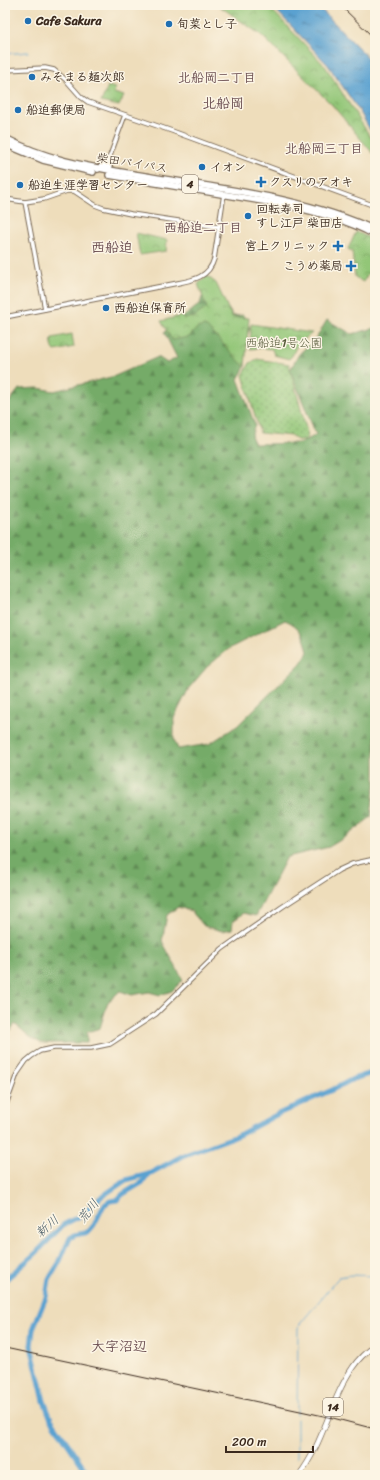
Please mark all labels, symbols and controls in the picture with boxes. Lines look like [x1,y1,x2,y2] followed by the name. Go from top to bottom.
[35,10,102,32] place label: Cafe Sakura
[177,13,237,35] place label: 旬菜とし子
[23,16,33,26] marker: Cafe Sakura
[164,19,174,29] marker: 旬菜とし子
[40,66,124,88] place label: みそまる麺次郎
[178,66,256,89] district label: 北船岡二丁目
[27,72,37,82] marker: みそまる麺次郎
[202,91,244,116] district label: 北船岡
[26,99,86,121] place label: 船迫郵便局
[13,105,23,115] marker: 船迫郵便局
[285,137,363,160] district label: 北船岡三丁目
[95,147,169,179] street label: 柴田バイパス
[210,156,246,178] place label: イオン
[197,162,207,172] marker: イオン
[269,171,353,193] place label: クスリのアオキ
[28,174,148,196] place label: 船迫生涯学習センター
[182,175,198,193] road number: 4
[256,177,266,187] marker: クスリのアオキ
[15,180,25,190] marker: 船迫生涯学習センター
[256,198,343,234] place label: 回転寿司 すし江戸 柴田店
[243,211,253,221] marker: 回転寿司 すし江戸 柴田店
[164,216,242,239] district label: 西船迫二丁目
[91,235,133,260] district label: 西船迫
[245,235,329,257] place label: 宮上クリニック
[332,240,344,252] marker: 宮上クリニック
[283,255,343,277] place label: こうめ薬局
[346,261,356,271] marker: こうめ薬局
[114,297,187,319] place label: 西船迫保育所
[101,303,111,313] marker: 西船迫保育所
[245,332,323,354] park label: 西船迫1号公園
[71,1194,105,1228] water label: 荒川
[30,1209,64,1243] water label: 新川
[91,1334,147,1359] district label: 大字沼辺
[323,1398,343,1416] road number: 14
[226,1428,313,1454] scale bar
[232,1431,266,1453] text: 200 m

